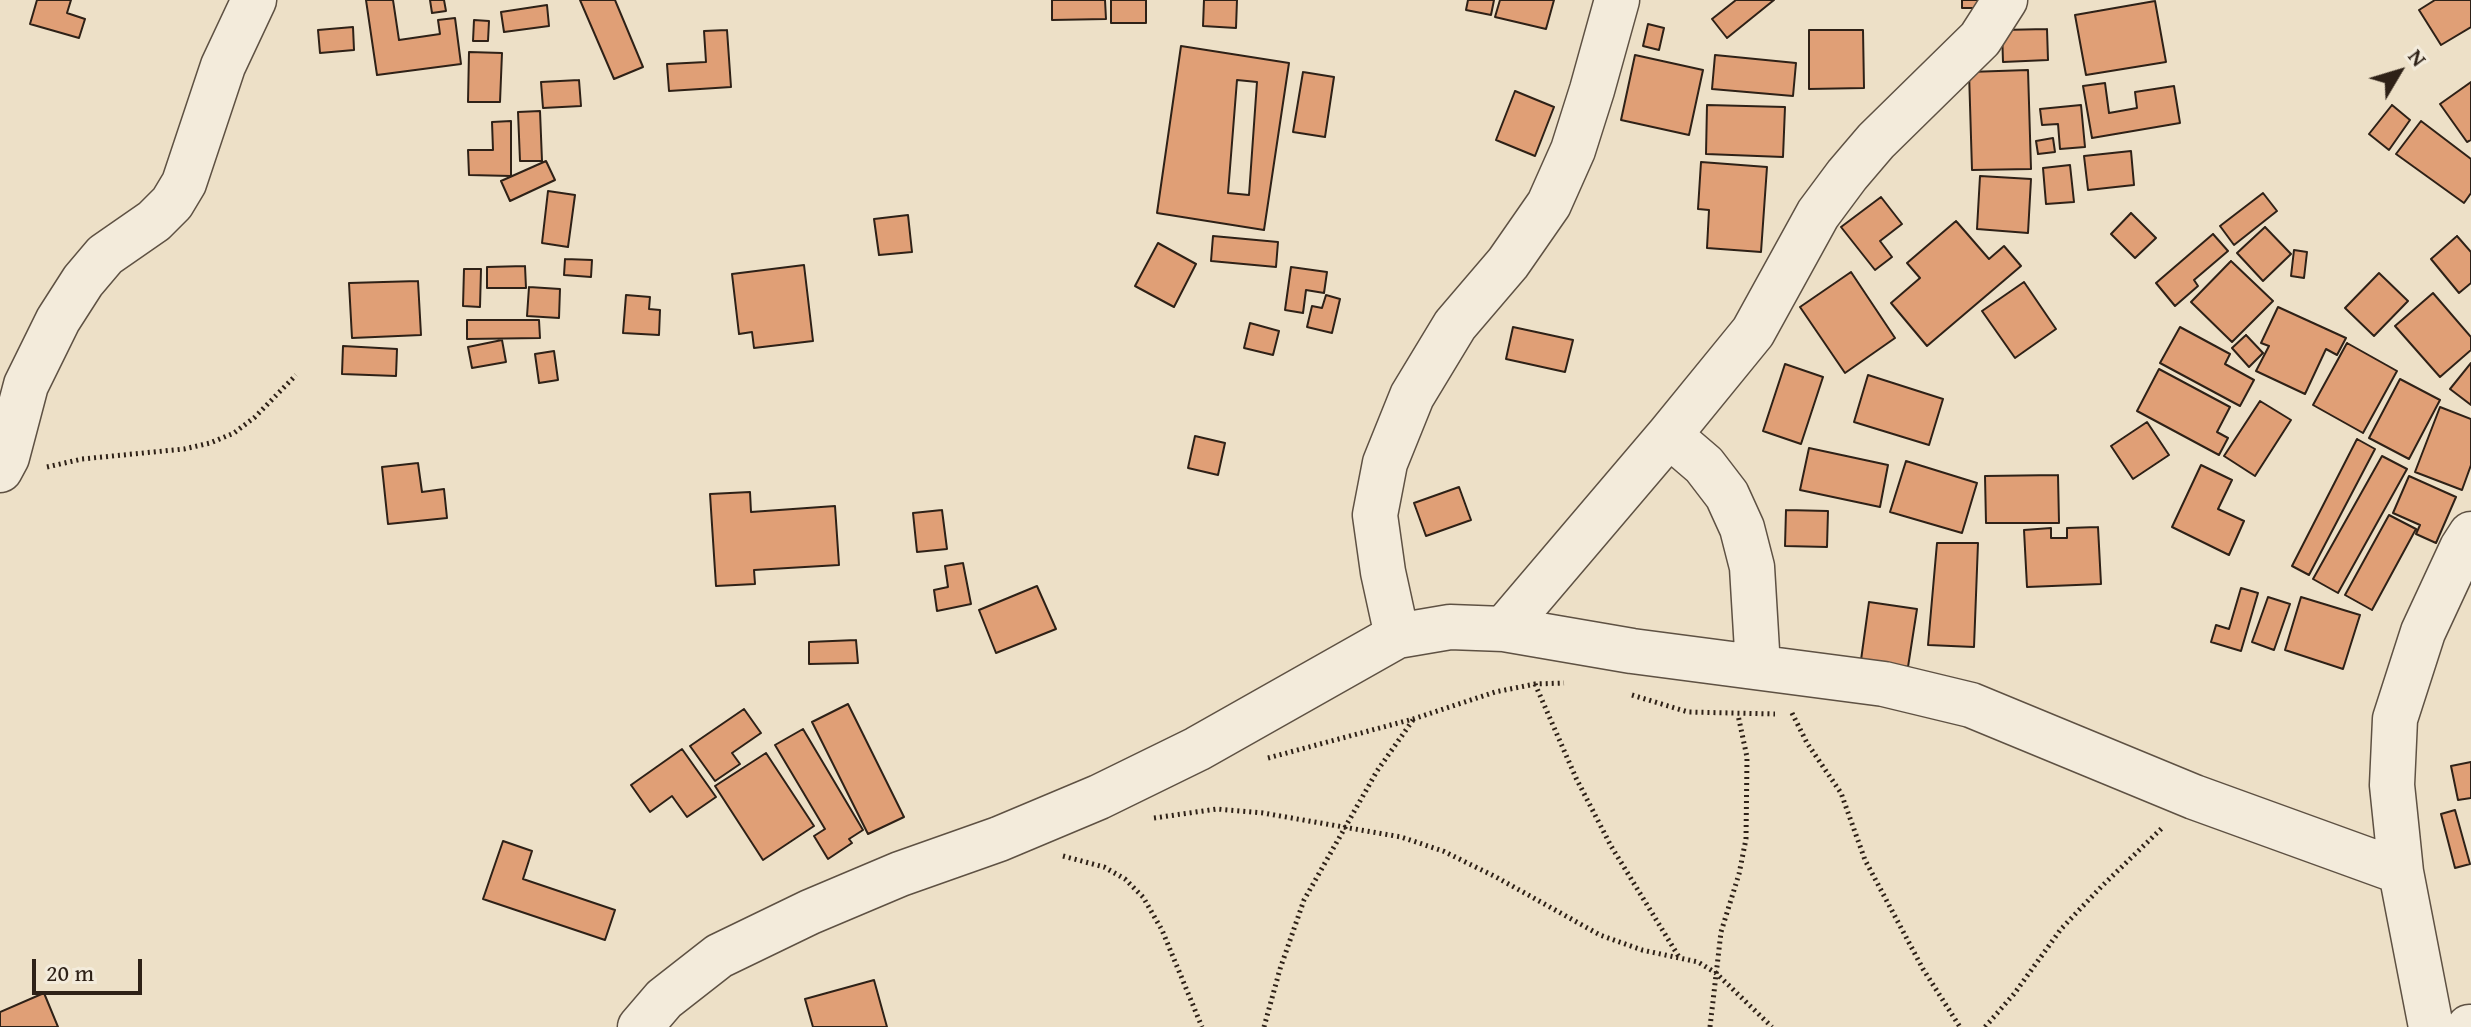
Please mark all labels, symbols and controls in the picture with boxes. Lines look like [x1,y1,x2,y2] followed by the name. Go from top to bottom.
[2359,32,2439,112] north arrow
[2401,42,2435,73] text: N
[36,943,146,993] scale bar
[46,955,94,990] text: 20 m

